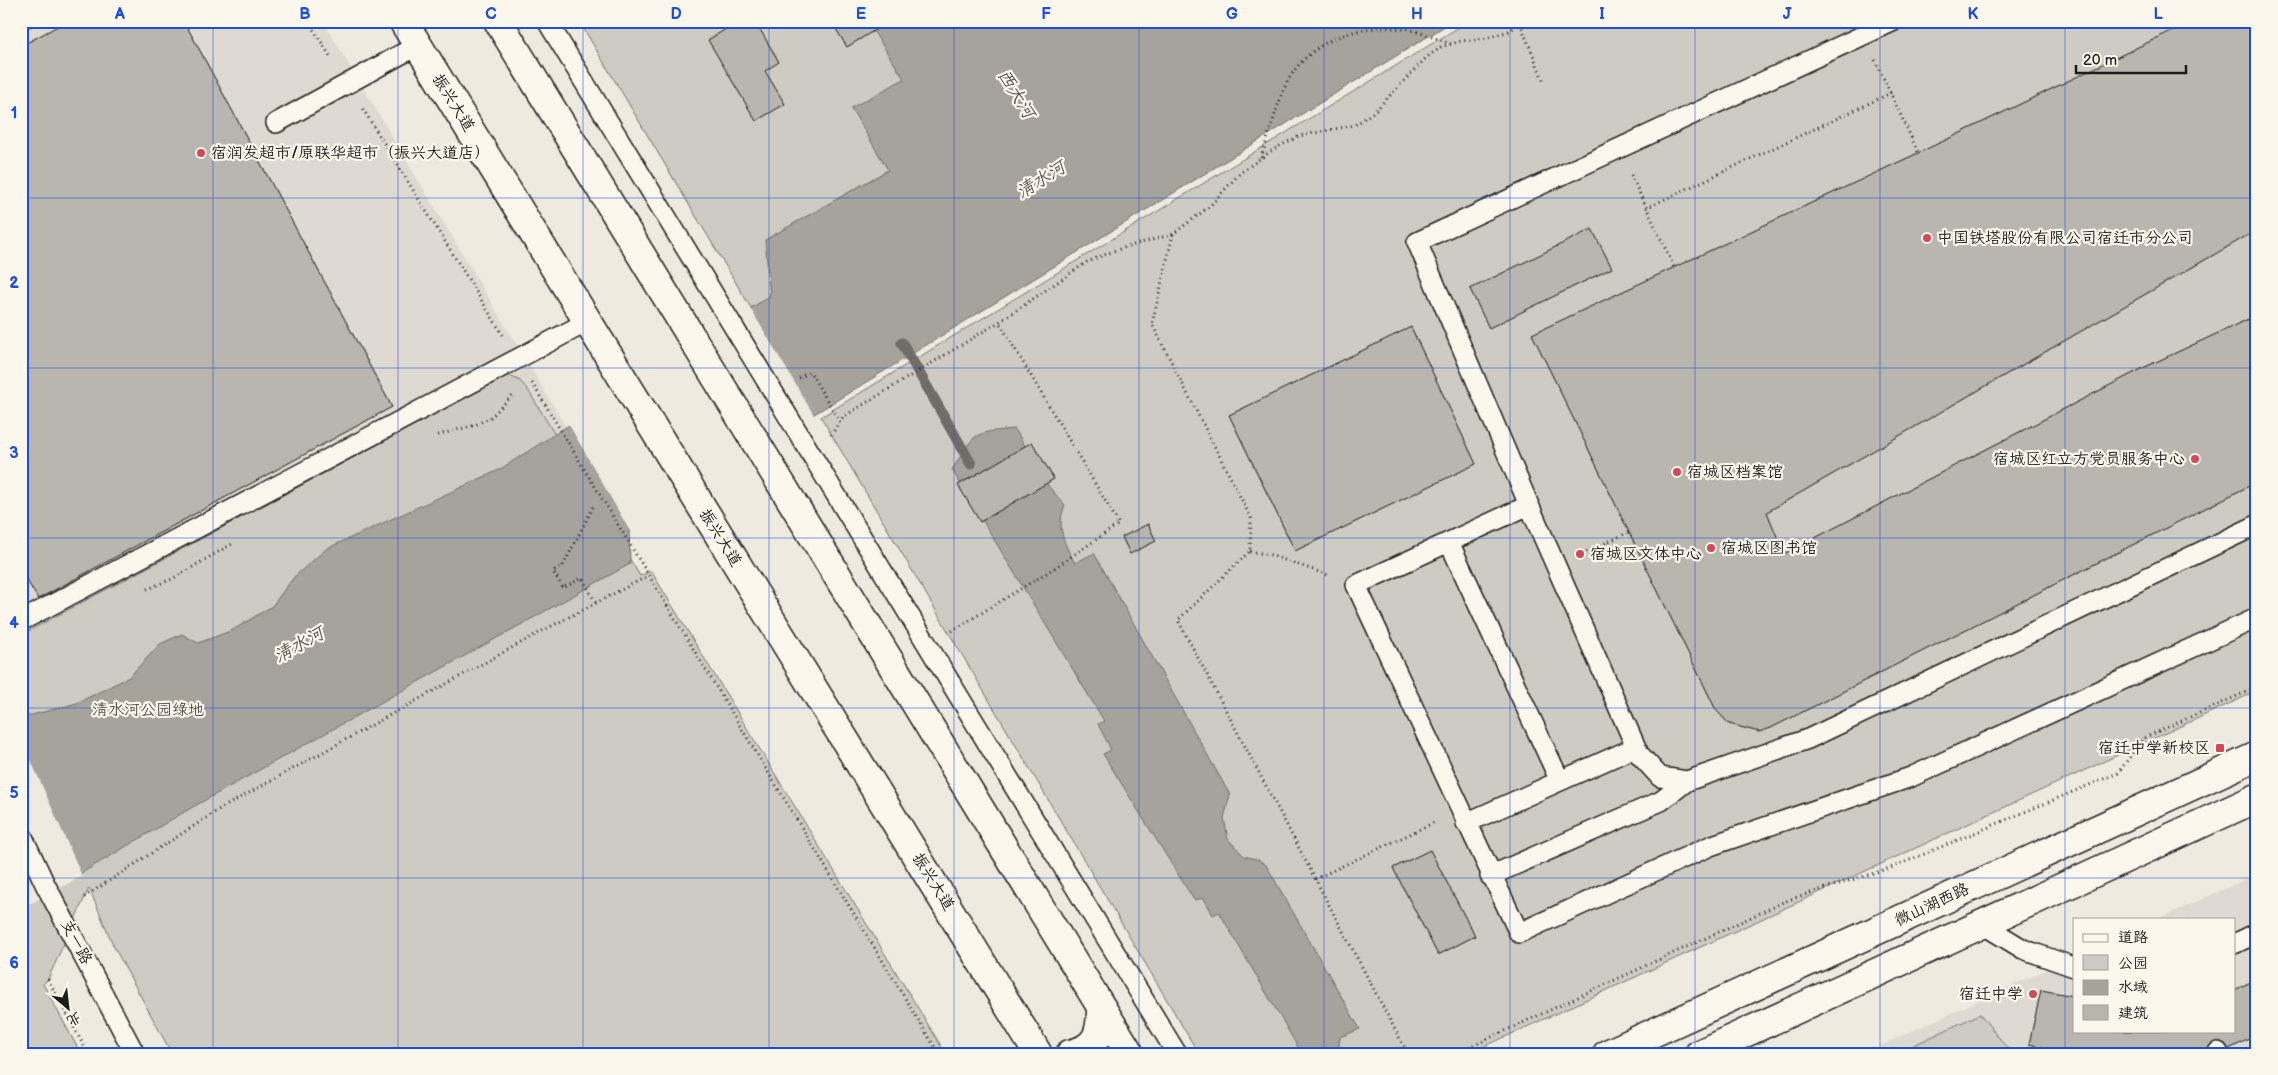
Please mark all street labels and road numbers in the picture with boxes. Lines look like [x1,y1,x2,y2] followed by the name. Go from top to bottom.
[428,71,478,135] street label: 振兴大道
[695,506,745,570] street label: 振兴大道
[908,850,958,914] street label: 振兴大道
[1892,879,1972,931] street label: 微山湖西路
[56,916,96,968] street label: 支一路

